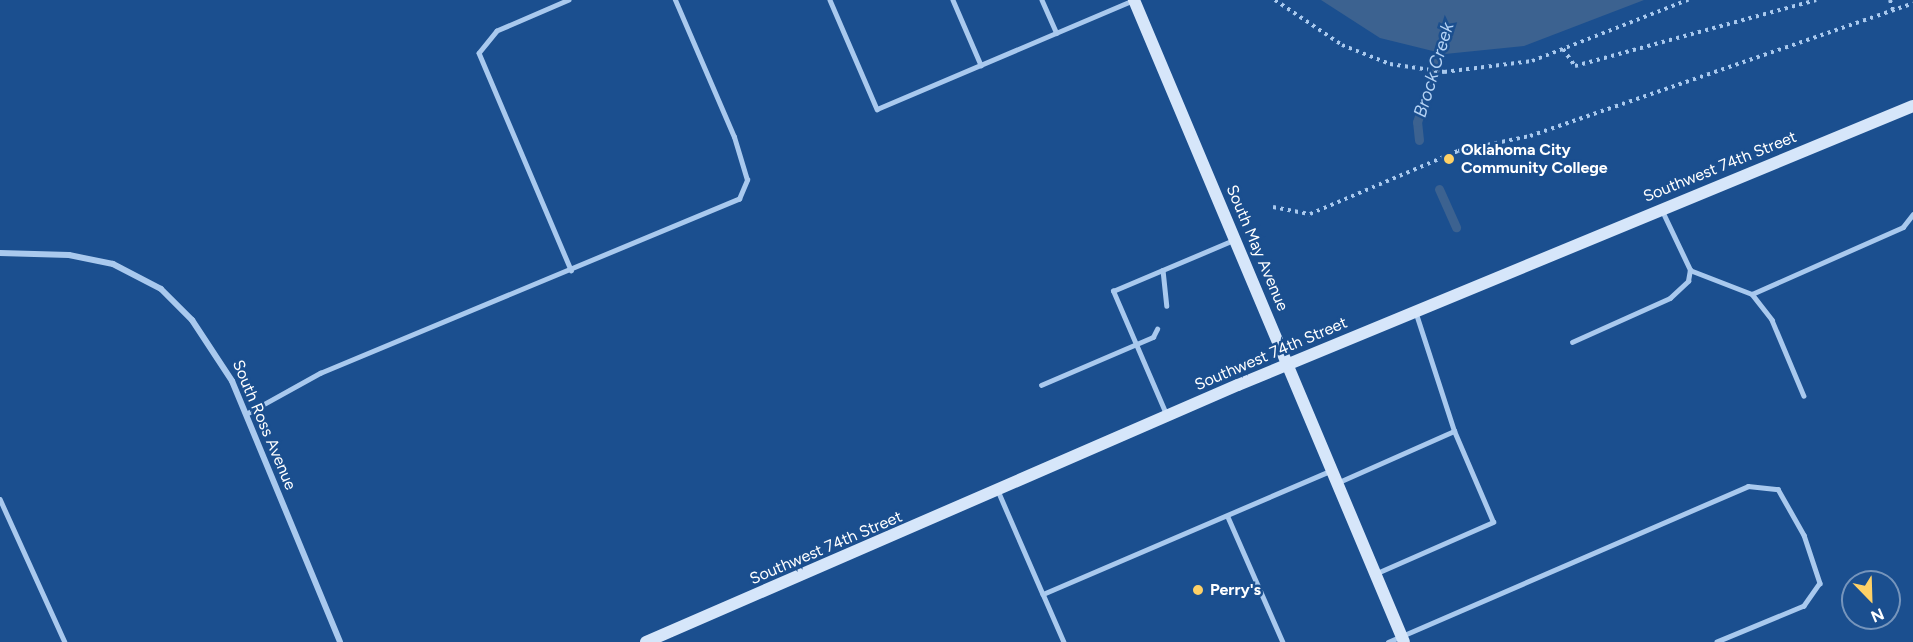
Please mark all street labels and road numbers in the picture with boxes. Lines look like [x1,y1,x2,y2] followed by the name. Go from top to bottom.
[1641,127,1799,207] street label: Southwest 74th Street
[1222,182,1292,314] street label: South May Avenue
[1192,313,1350,395] street label: Southwest 74th Street
[228,357,300,493] street label: South Ross Avenue
[747,507,905,589] street label: Southwest 74th Street

